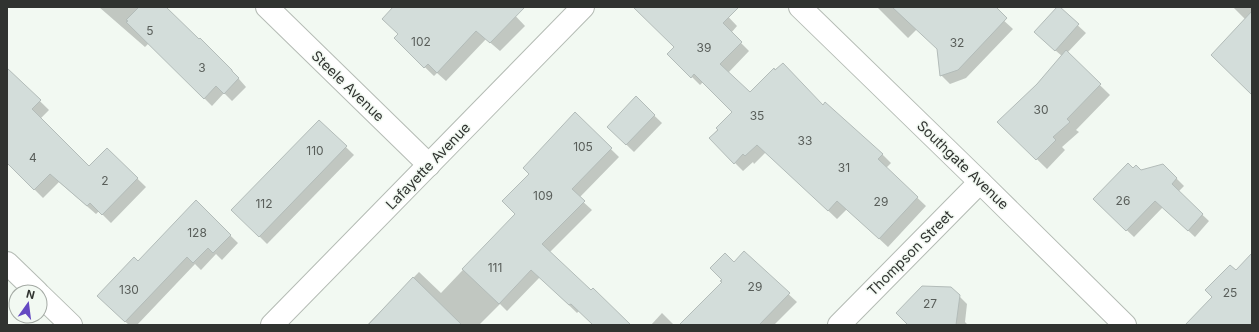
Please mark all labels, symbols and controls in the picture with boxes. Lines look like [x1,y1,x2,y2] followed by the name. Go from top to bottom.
[146,23,154,38] house number: 5
[411,34,431,49] house number: 102
[950,35,964,50] house number: 32
[697,40,711,55] house number: 39
[308,47,388,125] street label: Steele Avenue
[198,60,206,75] house number: 3
[1034,102,1048,117] house number: 30
[750,108,764,123] house number: 35
[914,117,1013,213] street label: Southgate Avenue
[382,119,473,213] street label: Lafayette Avenue
[798,133,812,148] house number: 33
[573,139,593,154] house number: 105
[306,143,324,158] house number: 110
[29,150,37,165] house number: 4
[838,160,850,175] house number: 31
[101,173,109,188] house number: 2
[533,188,553,203] house number: 109
[1116,193,1130,208] house number: 26
[874,194,888,209] house number: 29
[255,196,273,211] house number: 112
[863,206,956,299] street label: Thompson Street
[187,225,207,240] house number: 128
[488,260,502,275] house number: 111
[748,279,762,294] house number: 29
[119,282,139,297] house number: 130
[8,284,48,324] north arrow
[1223,285,1237,300] house number: 25
[25,286,36,302] text: N
[923,296,937,311] house number: 27

